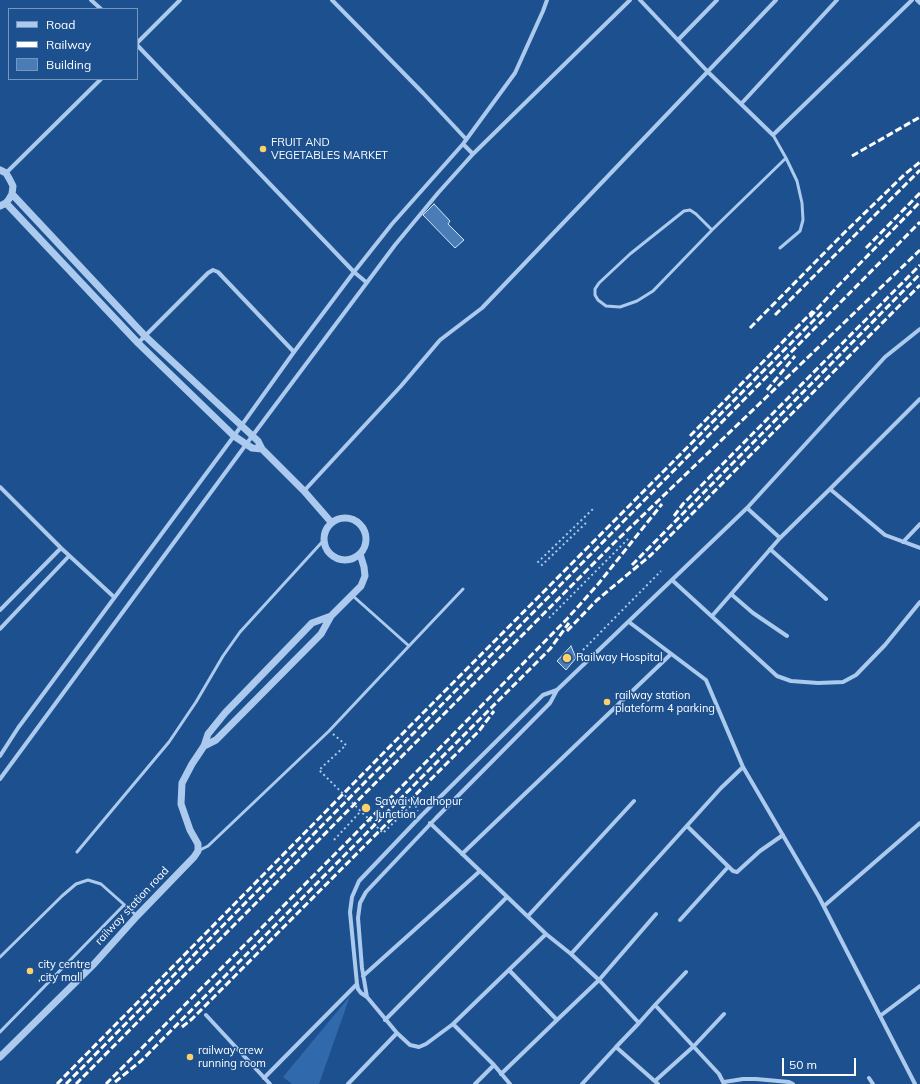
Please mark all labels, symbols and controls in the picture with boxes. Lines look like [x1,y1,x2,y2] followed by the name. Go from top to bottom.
[8,8,138,80] legend
[46,17,75,32] text: Road
[46,37,91,52] text: Railway
[46,57,91,72] text: Building
[271,136,388,162] place label: FRUIT AND VEGETABLES MARKET
[258,144,268,154] marker: FRUIT AND VEGETABLES MARKET
[576,651,663,665] place label: Railway Hospital
[561,652,573,664] marker: Railway Hospital
[615,689,715,715] place label: railway station plateform 4 parking
[602,697,612,707] marker: railway station plateform 4 parking
[375,795,462,821] place label: Sawai Madhopur Junction
[360,802,372,814] marker: Sawai Madhopur Junction
[92,864,172,948] street label: railway station road
[38,958,90,984] place label: city centre ,city mall
[25,966,35,976] marker: city centre ,city mall
[198,1044,266,1070] place label: railway crew running room
[784,1050,858,1076] scale bar
[185,1052,195,1062] marker: railway crew running room
[789,1057,817,1072] text: 50 m

